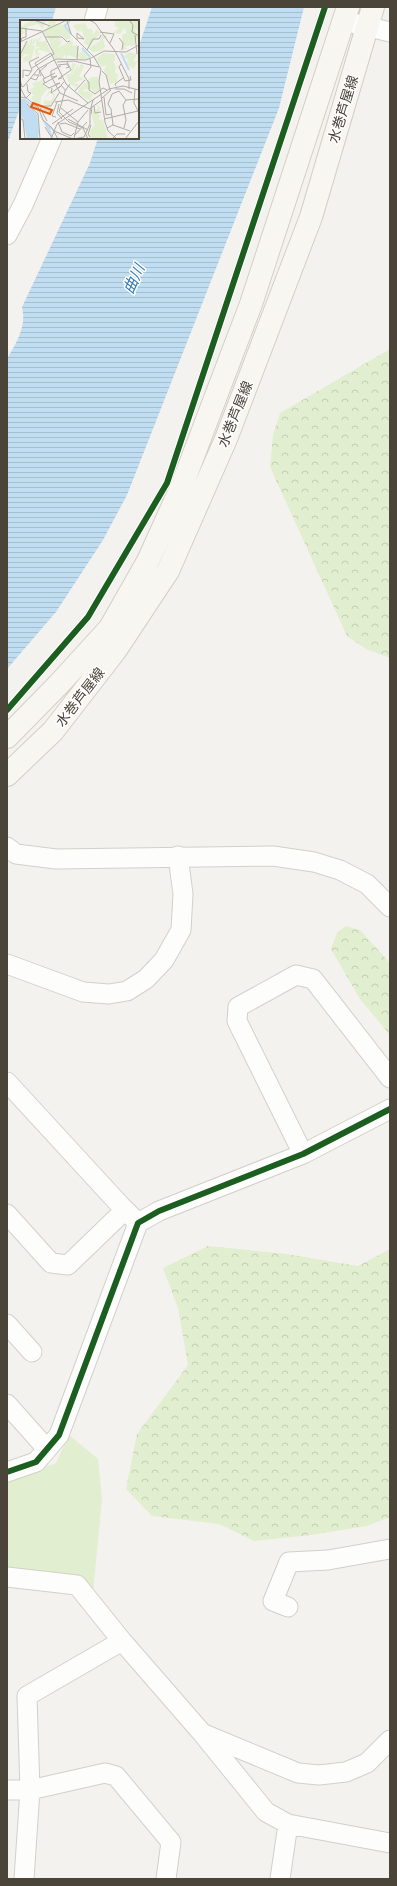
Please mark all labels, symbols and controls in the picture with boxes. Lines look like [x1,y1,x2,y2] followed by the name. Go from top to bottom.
[20,20,139,139] inset map
[323,73,362,145] street label: 水巻芦屋線
[118,259,149,296] water label: 曲川
[213,378,256,450] street label: 水巻芦屋線
[51,663,109,730] street label: 水巻芦屋線

